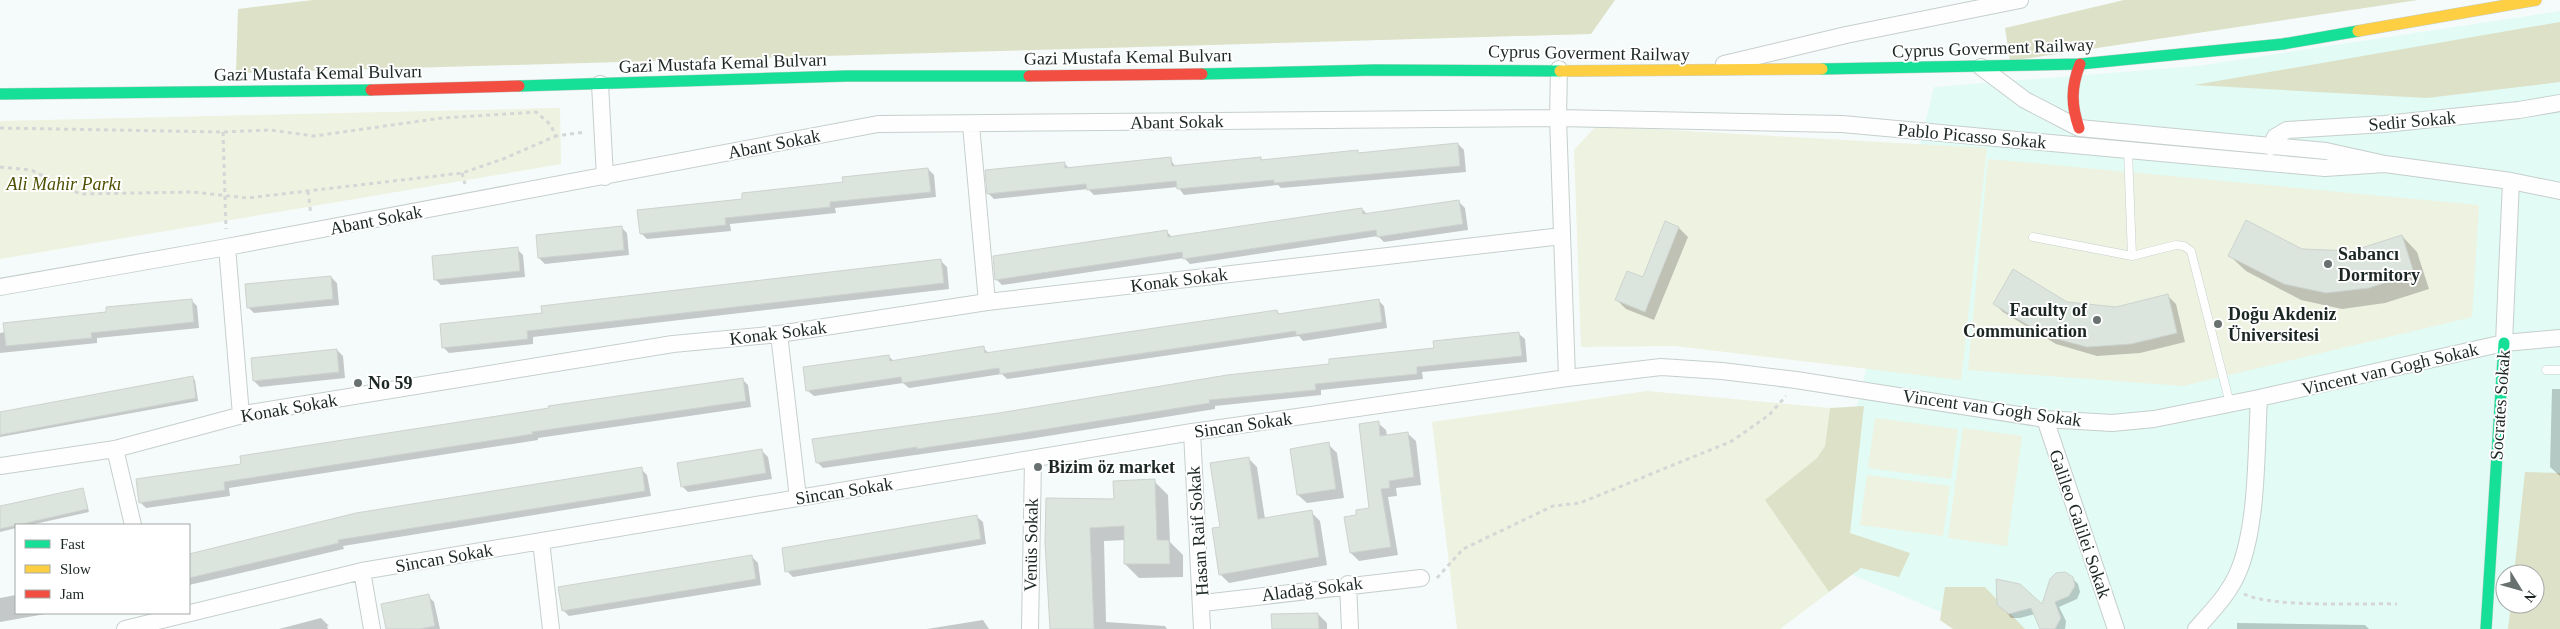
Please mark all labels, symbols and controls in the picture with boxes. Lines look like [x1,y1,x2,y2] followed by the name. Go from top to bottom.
[1892,34,2094,62] street label: Cyprus Goverment Railway
[1488,41,1690,65] street label: Cyprus Goverment Railway
[1024,45,1232,69] street label: Gazi Mustafa Kemal Bulvarı
[618,49,828,77] street label: Gazi Mustafa Kemal Bulvarı
[214,61,422,85] street label: Gazi Mustafa Kemal Bulvarı
[2368,107,2456,135] street label: Sedir Sokak
[1130,111,1224,133] street label: Abant Sokak
[1897,120,2047,152] street label: Pablo Picasso Sokak
[726,125,822,163] street label: Abant Sokak
[6,174,122,194] park label: Ali Mahir Parkı
[328,201,424,239] street label: Abant Sokak
[2338,244,2420,285] place label: Sabancı Dormitory
[2322,258,2334,270] marker: Sabancı Dormitory
[1129,264,1229,296] street label: Konak Sokak
[1963,300,2088,341] place label: Faculty of Communication
[2228,304,2337,345] place label: Doğu Akdeniz Üniversitesi
[2091,314,2103,326] marker: Faculty of Communication
[728,317,828,349] street label: Konak Sokak
[2212,318,2224,330] marker: Doğu Akdeniz Üniversitesi
[2300,339,2480,399] street label: Vincent van Gogh Sokak
[2486,349,2514,461] street label: Socrates Sokak
[368,373,413,393] place label: No 59
[352,377,364,389] marker: No 59
[1901,386,2083,430] street label: Vincent van Gogh Sokak
[239,390,339,426] street label: Konak Sokak
[1193,408,1293,442] street label: Sincan Sokak
[2045,447,2115,601] street label: Galileo Galilei Sokak
[1048,457,1175,477] place label: Bizim öz market
[1032,461,1044,473] marker: Bizim öz market
[1183,465,1213,597] street label: Hasan Raif Sokak
[794,473,894,509] street label: Sincan Sokak
[1020,498,1042,592] street label: Venüs Sokak
[15,524,190,614] legend
[60,536,86,552] text: Fast
[394,540,494,576] street label: Sincan Sokak
[60,561,91,577] text: Slow
[2495,564,2545,614] north arrow
[1260,573,1364,605] street label: Aladağ Sokak
[60,586,84,602] text: Jam
[2521,588,2539,605] text: N

